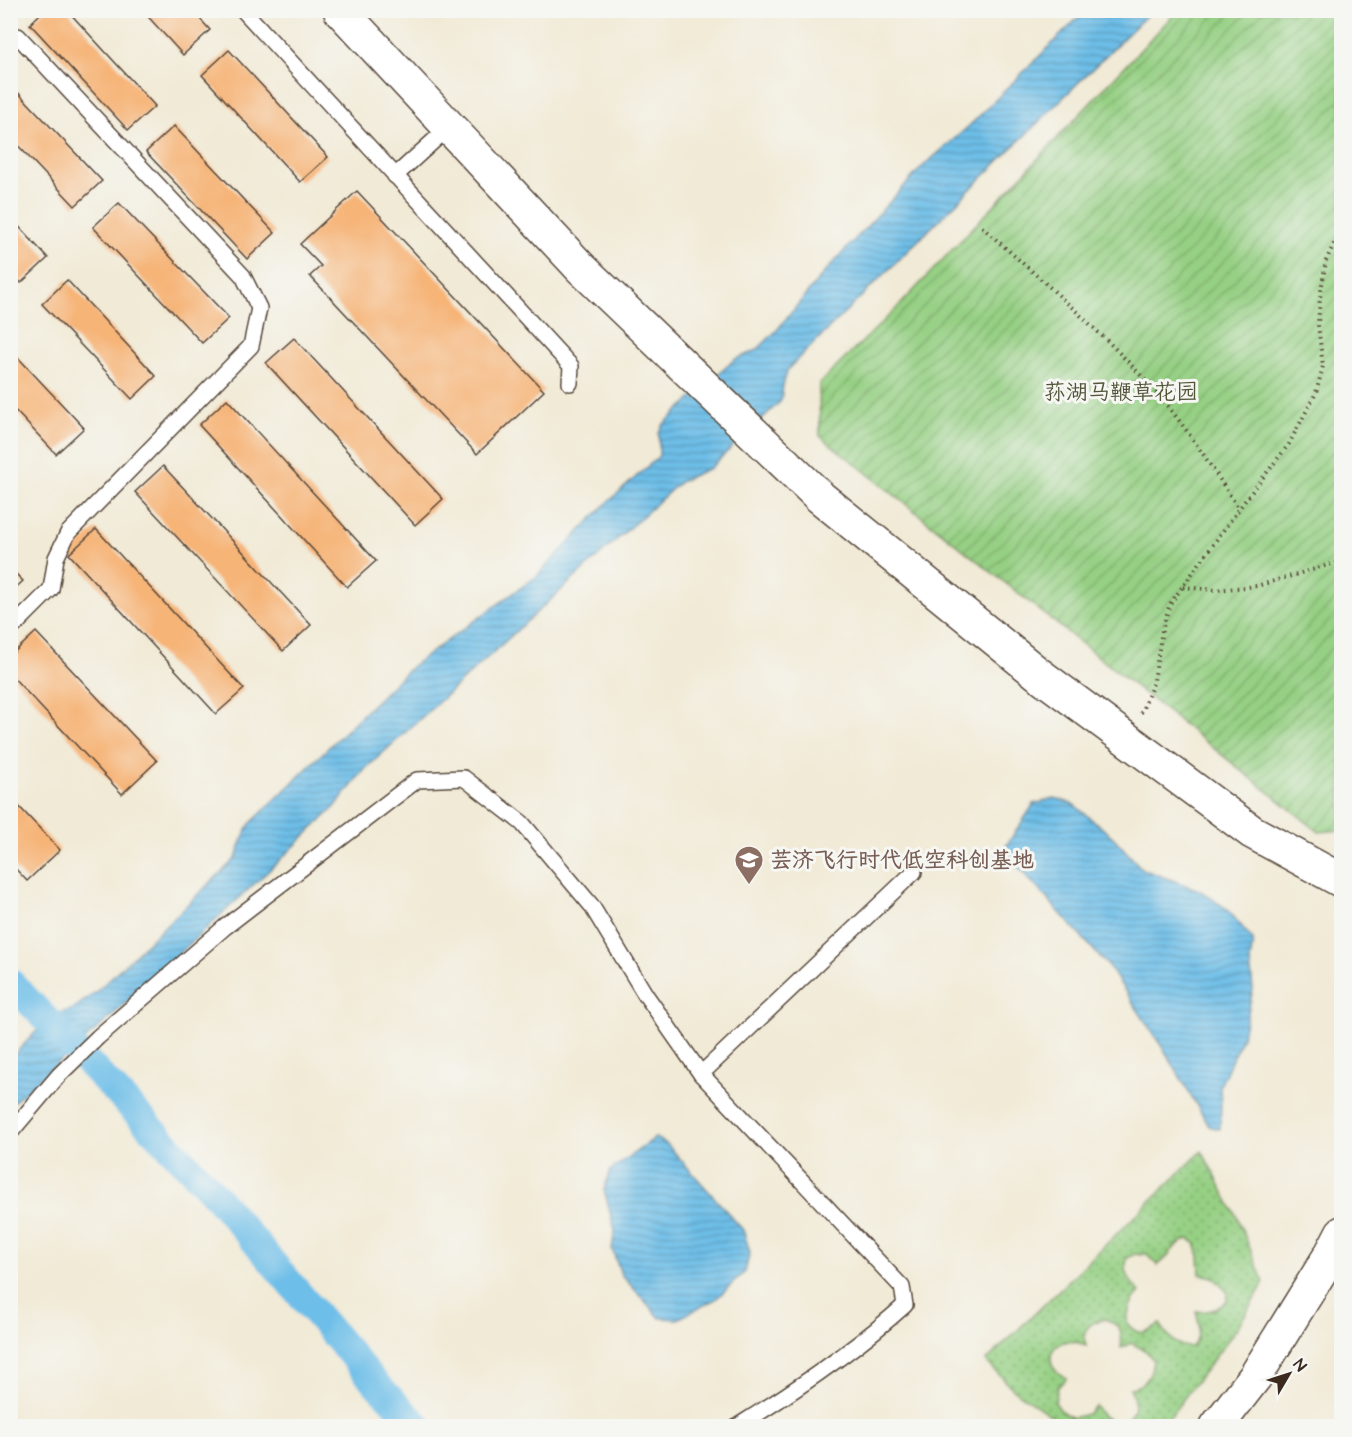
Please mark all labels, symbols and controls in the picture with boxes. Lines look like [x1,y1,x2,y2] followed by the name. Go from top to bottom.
[1044,377,1198,408] park label: 荪湖马鞭草花园
[733,844,765,886] school or university icon: 芸济飞行时代低空科创基地
[770,845,1034,876] place label: 芸济飞行时代低空科创基地
[1259,1344,1319,1404] north arrow
[1288,1354,1312,1376] text: N

